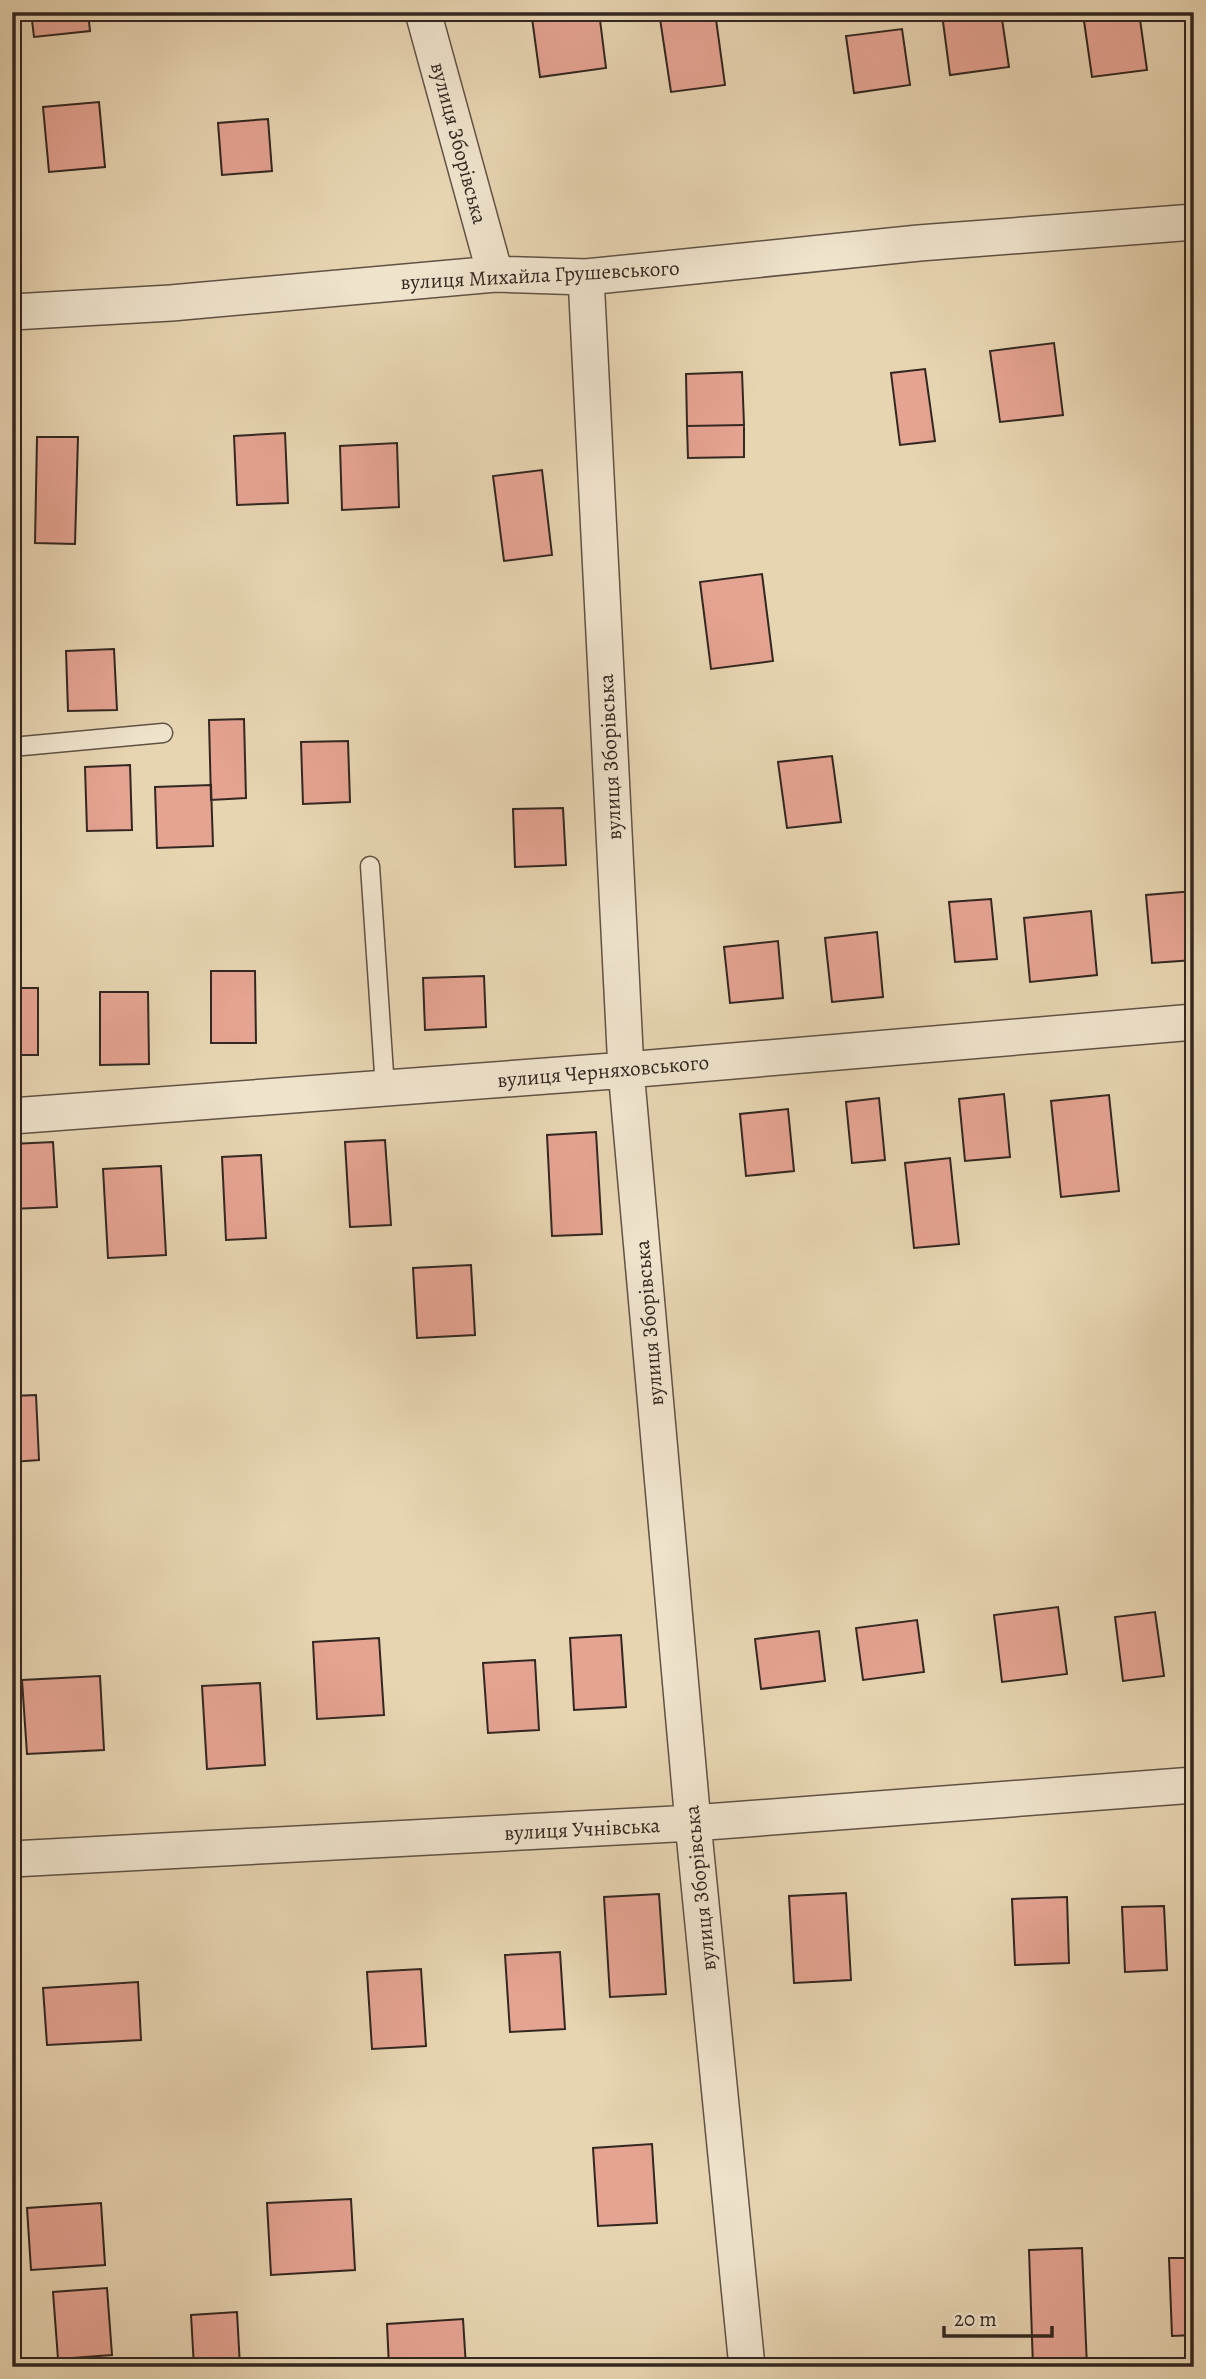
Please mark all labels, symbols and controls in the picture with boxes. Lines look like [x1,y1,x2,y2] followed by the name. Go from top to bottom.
[424,59,494,227] street label: вулиця Зборівська
[400,254,680,296] street label: вулиця Михайла Грушевського
[592,673,628,841] street label: вулиця Зборівська
[496,1048,710,1094] street label: вулиця Черняховського
[628,1239,670,1407] street label: вулиця Зборівська
[677,1804,723,1972] street label: вулиця Зборівська
[503,1811,661,1847] street label: вулиця Учнівська
[944,2295,1052,2339] scale bar
[954,2305,997,2333] text: 20 m

